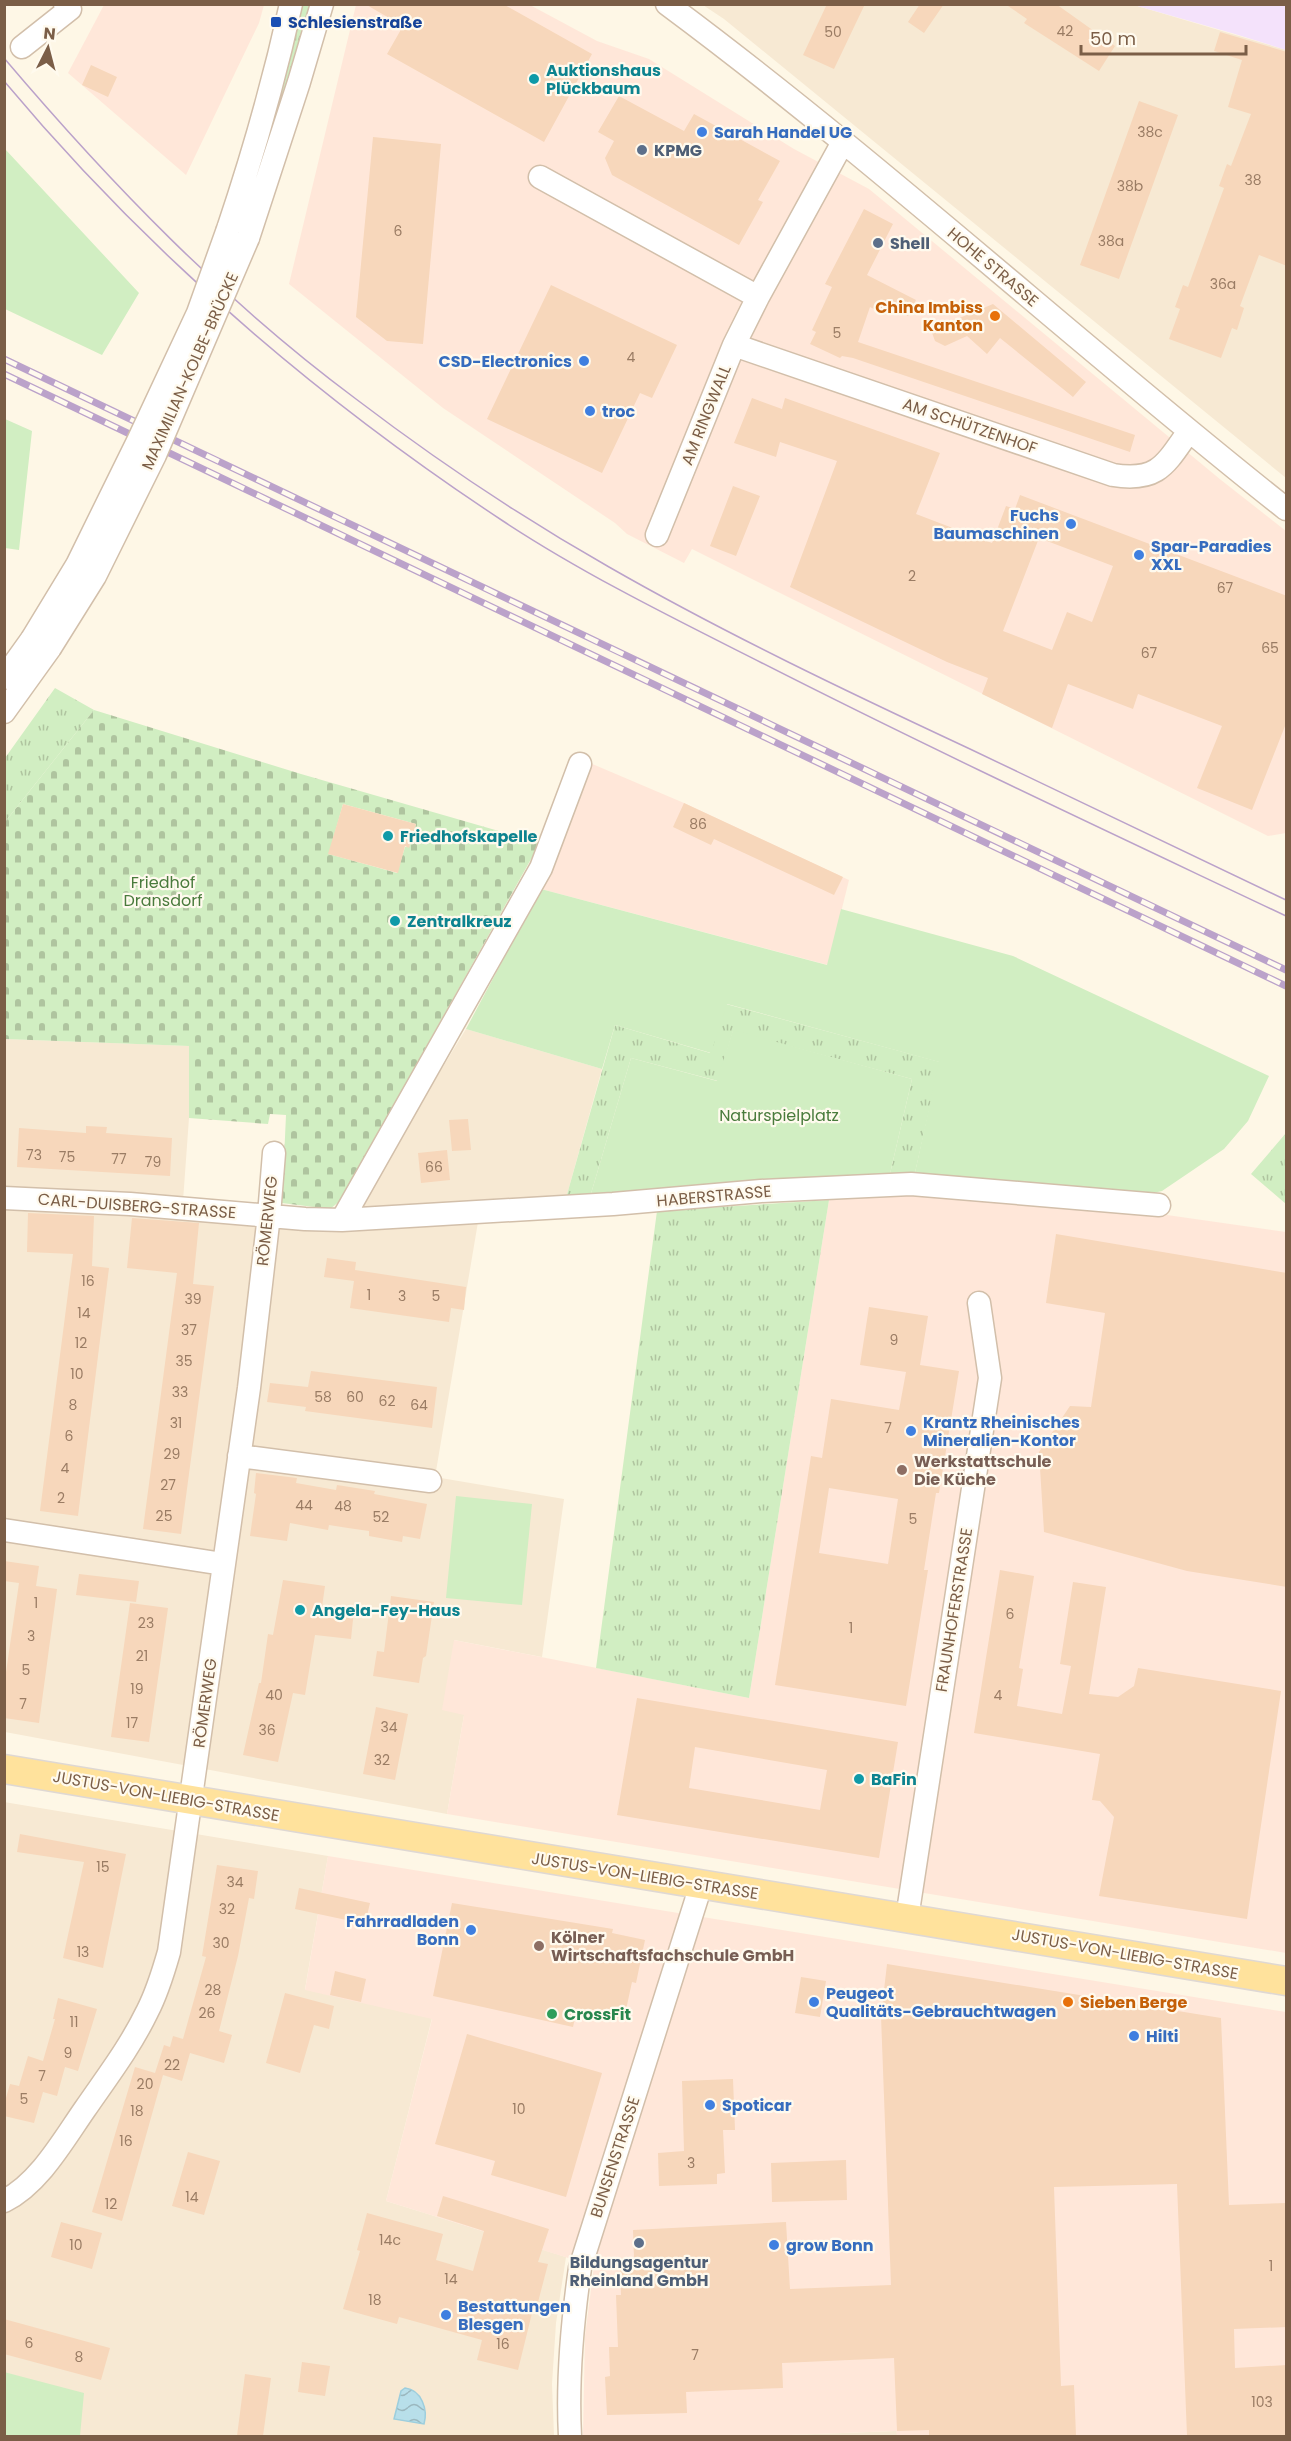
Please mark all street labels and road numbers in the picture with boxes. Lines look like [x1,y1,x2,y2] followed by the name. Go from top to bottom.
[942,222,1044,312] street label: HOHE STRASSE
[136,268,244,474] street label: MAXIMILIAN-KOLBE-BRÜCKE
[675,361,737,469] street label: AM RINGWALL
[900,392,1040,460] street label: AM SCHÜTZENHOF
[251,1175,283,1267] street label: RÖMERWEG
[656,1180,772,1212] street label: HABERSTRASSE
[37,1188,237,1224] street label: CARL-DUISBERG-STRASSE
[930,1526,978,1694] street label: FRAUNHOFERSTRASSE
[187,1657,223,1749] street label: RÖMERWEG
[51,1765,281,1827] street label: JUSTUS-VON-LIEBIG-STRASSE
[530,1847,760,1905] street label: JUSTUS-VON-LIEBIG-STRASSE
[1010,1923,1240,1985] street label: JUSTUS-VON-LIEBIG-STRASSE
[585,2093,645,2221] street label: BUNSENSTRASSE

